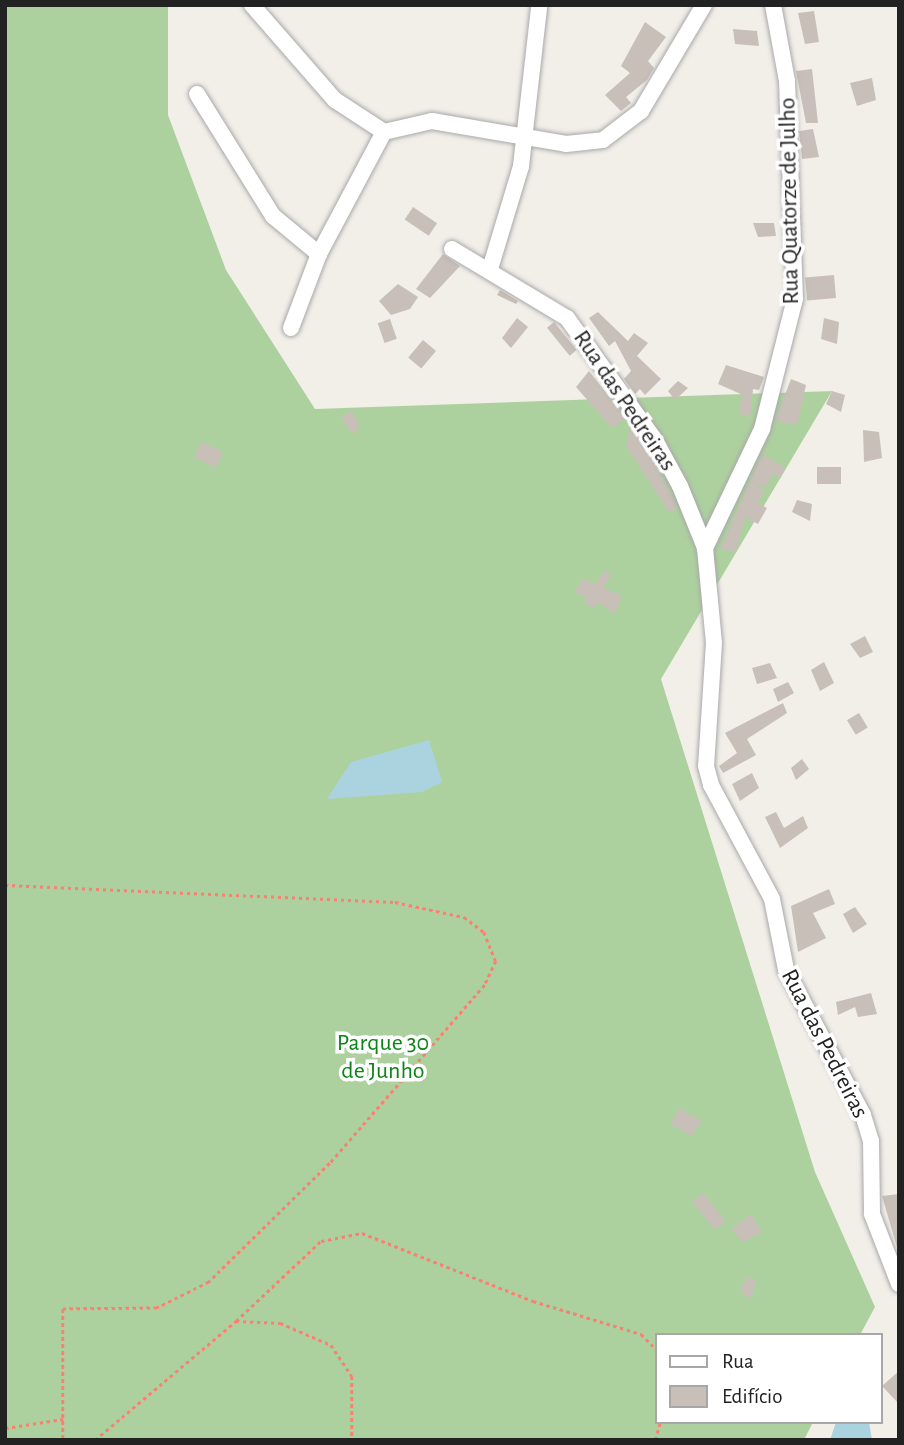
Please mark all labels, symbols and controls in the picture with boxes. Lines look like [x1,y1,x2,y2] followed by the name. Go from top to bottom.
[774,97,806,305] street label: Rua Quatorze de Julho
[566,325,682,477] street label: Rua das Pedreiras
[774,965,874,1123] street label: Rua das Pedreiras
[337,1030,429,1086] park label: Parque 30 de Junho
[656,1333,883,1424] legend
[722,1351,754,1372] text: Rua
[722,1386,782,1407] text: Edifício

